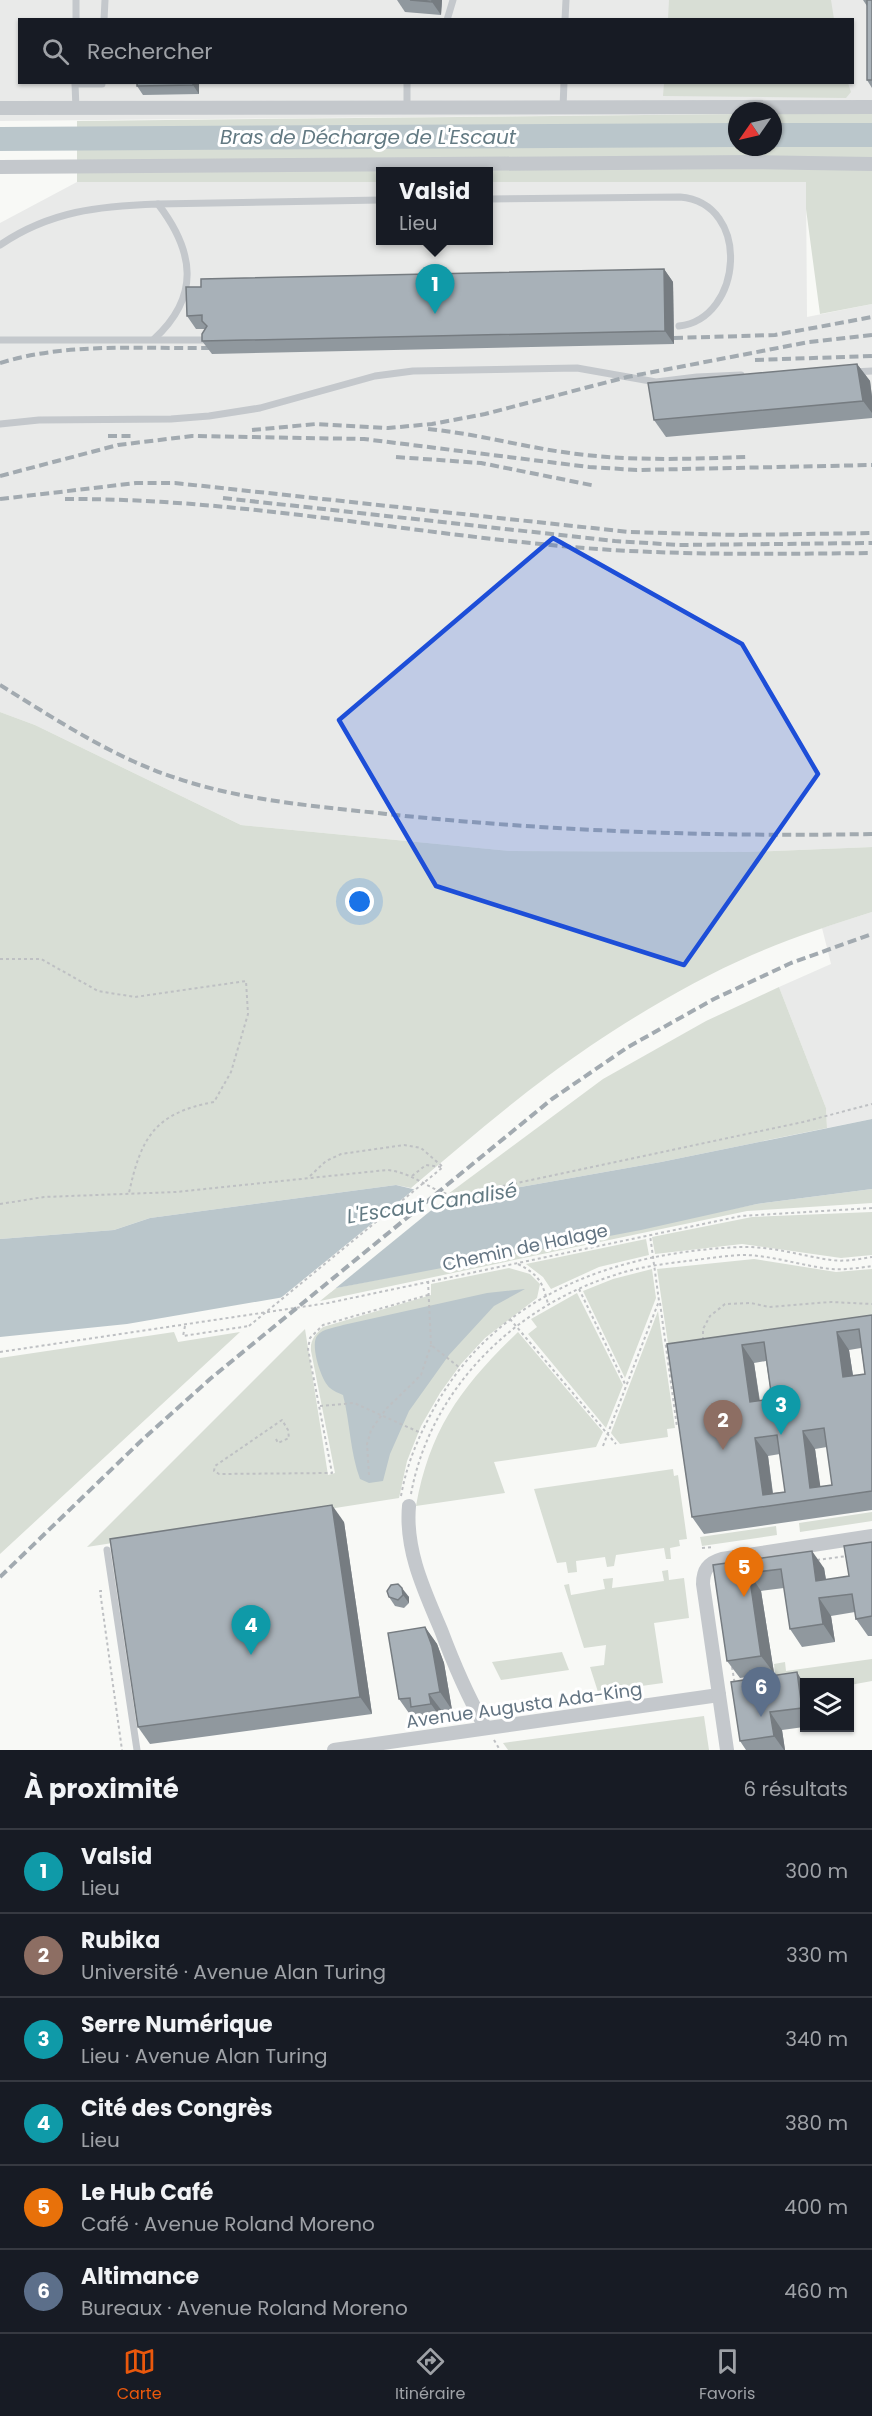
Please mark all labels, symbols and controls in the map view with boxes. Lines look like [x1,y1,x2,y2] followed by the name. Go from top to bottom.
[18,18,854,84] search box
[39,35,72,68] icon: search
[87,36,213,67] text: Rechercher
[728,102,782,156] north arrow
[220,123,517,151] water label: Bras de Décharge de L'Escaut
[376,167,493,245] popup
[399,176,470,207] text: Valsid
[399,209,438,237] text: Lieu
[416,264,454,314] pin: 1
[345,887,374,916] your location
[345,1176,519,1230] water label: L'Escaut Canalisé
[440,1217,610,1277] street label: Chemin de Halage
[762,1386,800,1435] pin: 3
[704,1400,742,1450] pin: 2
[724,1548,764,1597] pin: 5
[232,1606,270,1655] pin: 4
[742,1668,780,1717] pin: 6
[404,1676,644,1734] street label: Avenue Augusta Ada-King
[800,1678,854,1732] map controls
[800,1678,854,1732] button: layers
[24,1771,179,1807] text: À proximité
[743,1775,848,1803] text: 6 résultats
[81,1841,152,1872] text: Valsid
[40,1857,47,1885] text: 1
[785,1857,848,1885] text: 300 m
[81,1874,120,1902] text: Lieu
[81,1925,160,1956] text: Rubika
[38,1941,49,1969] text: 2
[786,1941,848,1969] text: 330 m
[81,1958,386,1986] text: Université · Avenue Alan Turing
[81,2009,273,2040] text: Serre Numérique
[37,2025,50,2053] text: 3
[785,2025,848,2053] text: 340 m
[81,2042,328,2070] text: Lieu · Avenue Alan Turing
[81,2093,273,2124] text: Cité des Congrès
[37,2109,50,2137] text: 4
[785,2109,848,2137] text: 380 m
[81,2126,120,2154] text: Lieu
[81,2177,213,2208] text: Le Hub Café
[37,2193,50,2221] text: 5
[784,2193,848,2221] text: 400 m
[81,2210,375,2238] text: Café · Avenue Roland Moreno
[81,2261,199,2292] text: Altimance
[37,2277,50,2305] text: 6
[784,2277,848,2305] text: 460 m
[81,2294,408,2322] text: Bureaux · Avenue Roland Moreno
[117,2345,162,2406] tab: Carte
[395,2345,465,2406] tab: Itinéraire
[699,2345,755,2406] tab: Favoris

